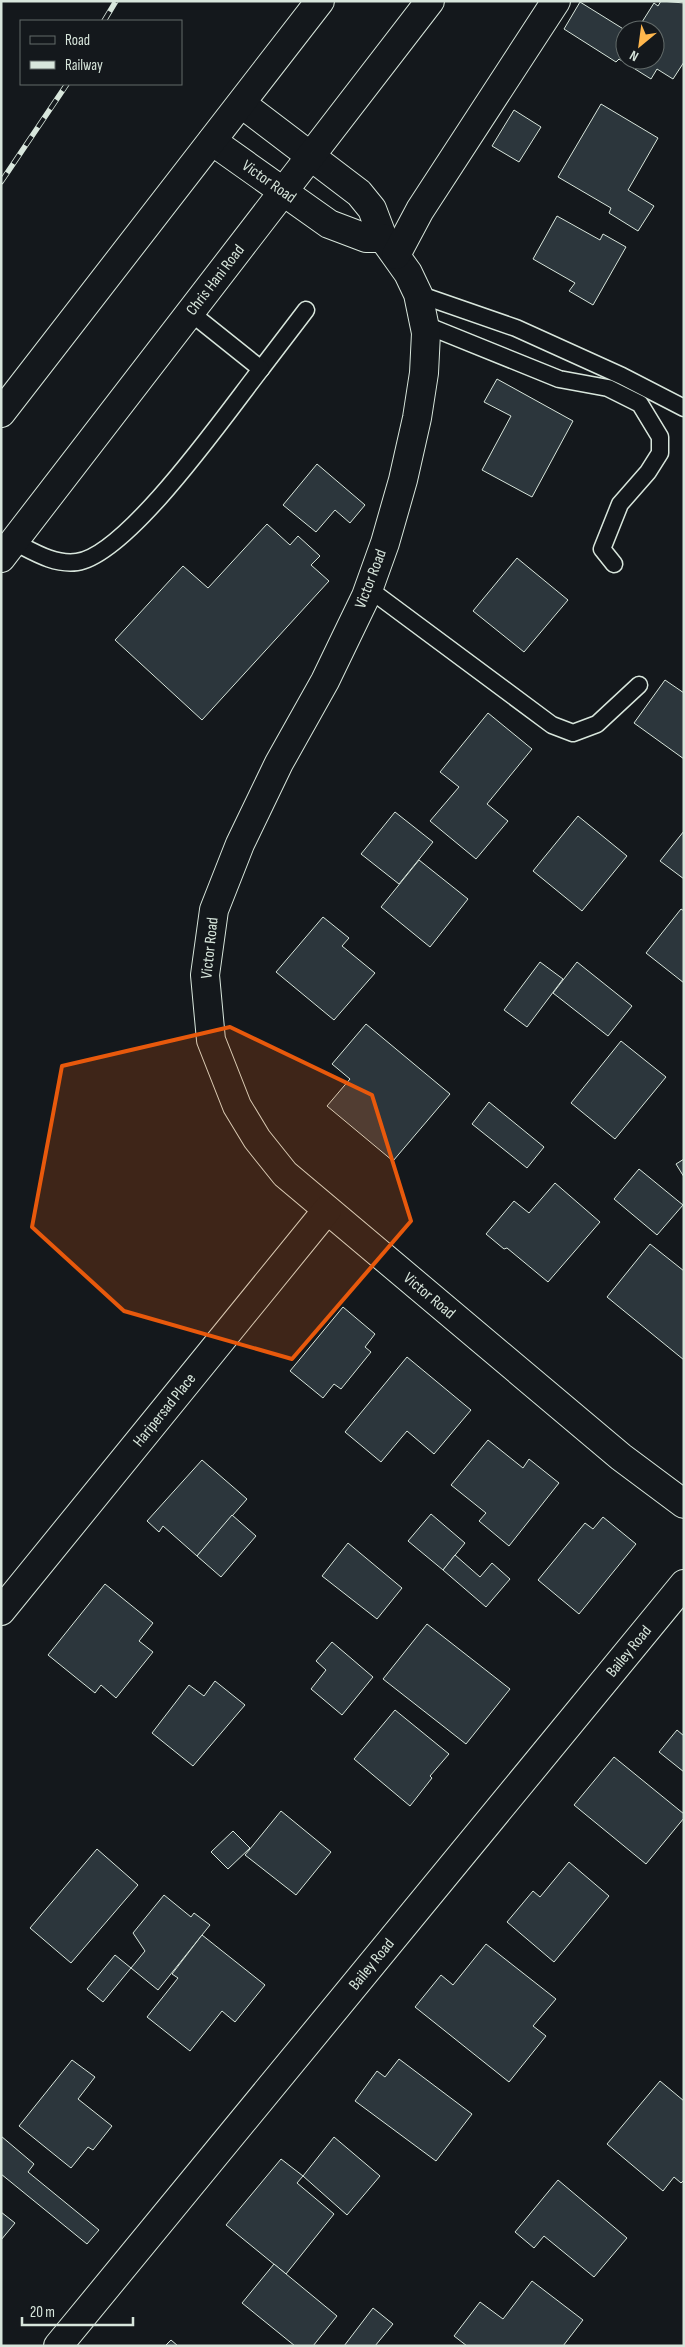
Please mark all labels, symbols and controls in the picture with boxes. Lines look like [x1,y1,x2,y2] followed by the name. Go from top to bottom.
[20,20,182,85] legend
[615,20,665,70] north arrow
[65,31,90,50] text: Road
[627,47,641,65] text: N
[65,56,103,75] text: Railway
[238,156,300,207] street label: Victor Road
[182,241,248,319] street label: Chris Hani Road
[351,547,391,611] street label: Victor Road
[197,916,223,980] street label: Victor Road
[400,1268,459,1323] street label: Victor Road
[129,1369,200,1451] street label: Haripersad Place
[602,1622,655,1681] street label: Bailey Road
[345,1935,398,1994] street label: Bailey Road
[22,2294,134,2326] scale bar
[30,2303,55,2322] text: 20 m

